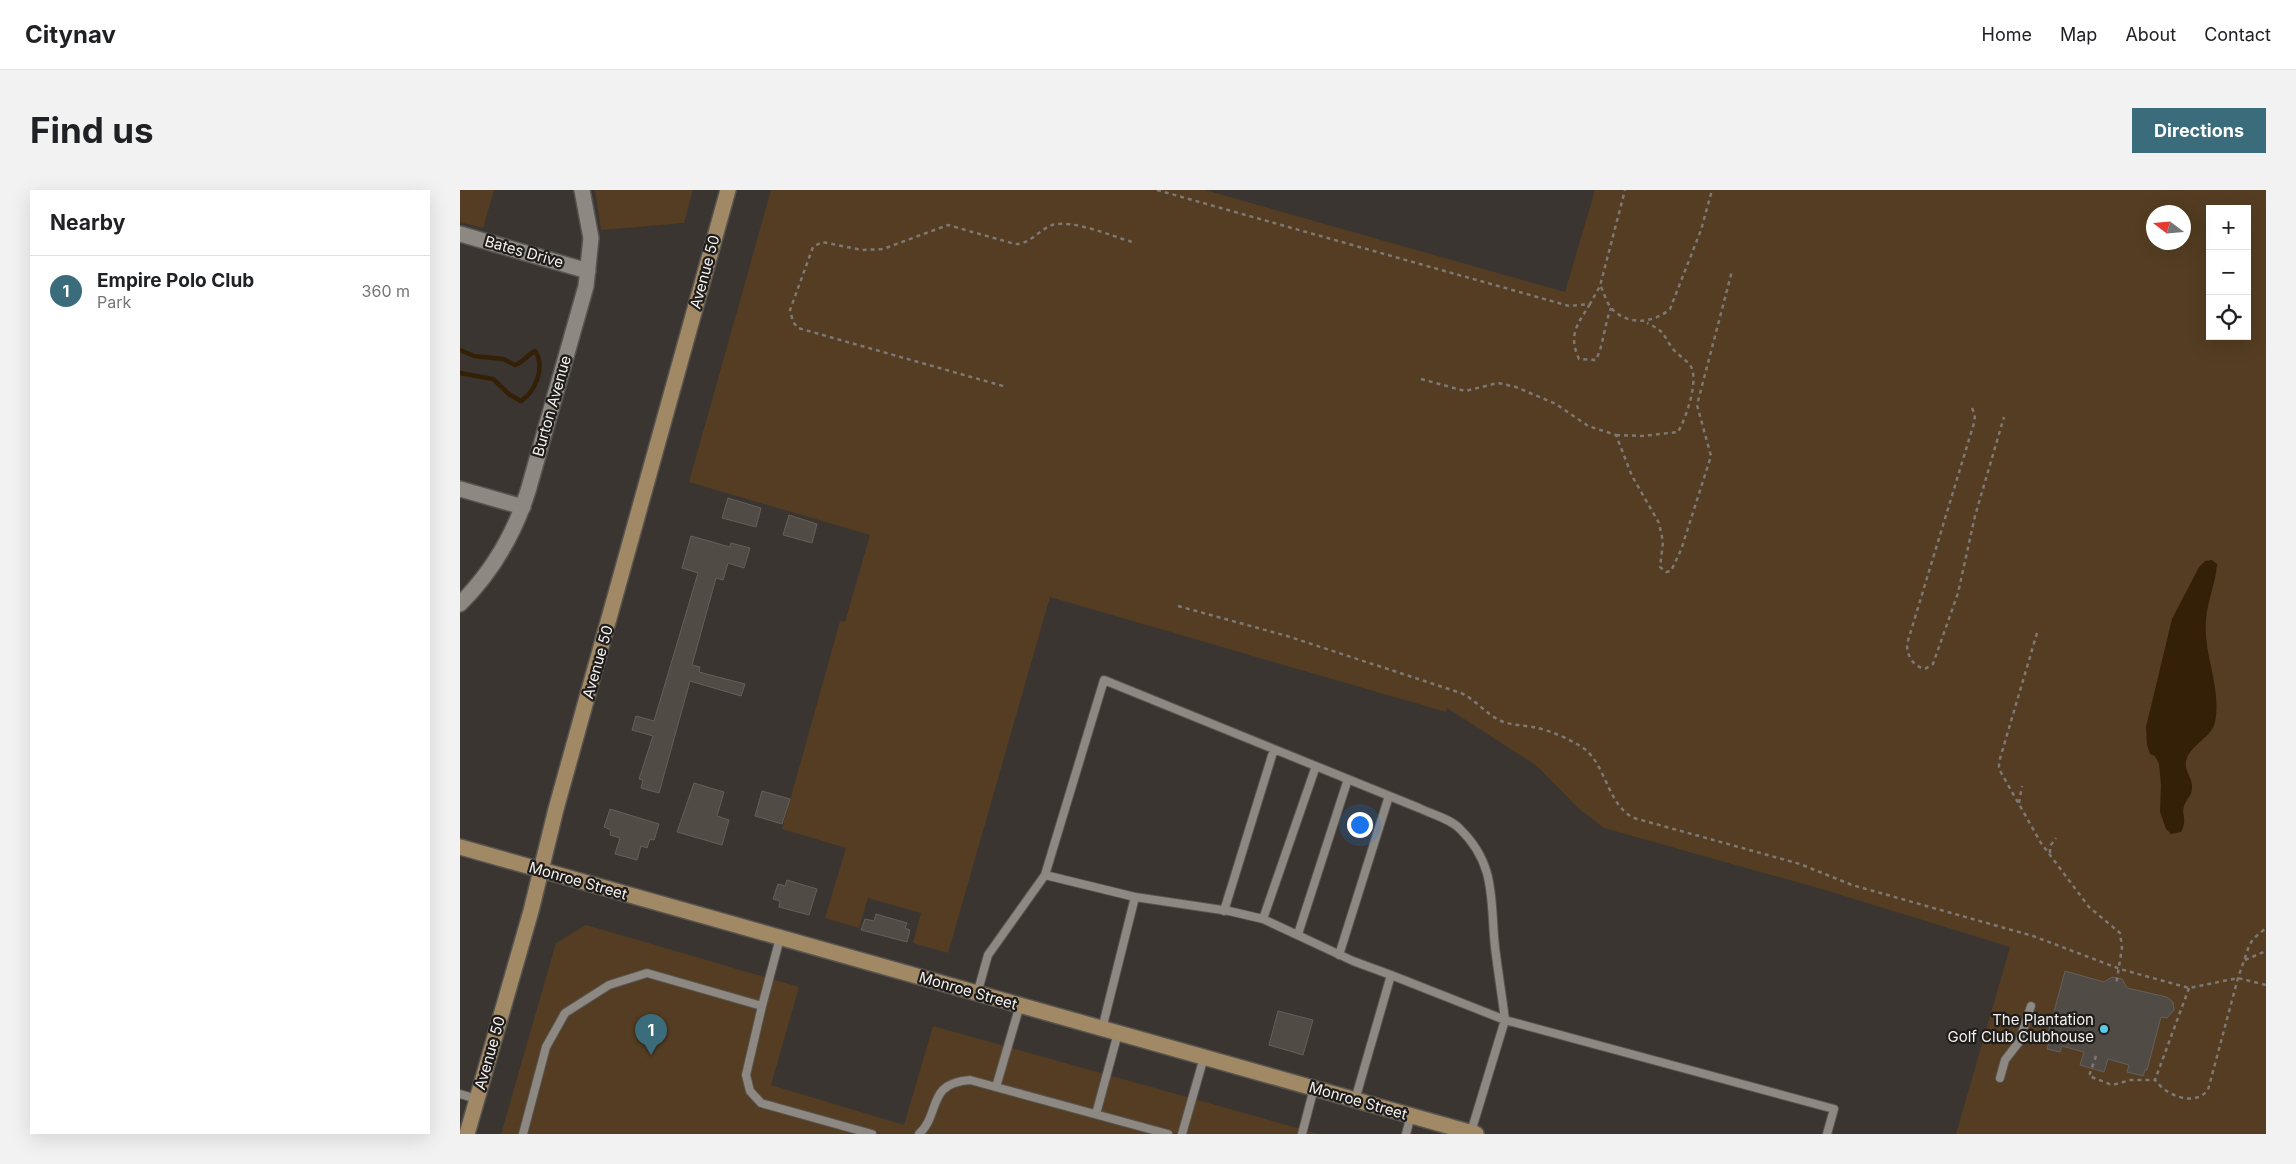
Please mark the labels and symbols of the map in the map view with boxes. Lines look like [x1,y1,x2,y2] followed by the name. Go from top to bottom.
[2146,205,2191,250] north arrow
[483,231,566,272] street label: Bates Drive
[686,233,723,311] street label: Avenue 50
[528,353,575,459] street label: Burton Avenue
[578,623,617,701] street label: Avenue 50
[1347,812,1373,838] your location
[527,857,629,904] street label: Monroe Street
[917,967,1019,1014] street label: Monroe Street
[1948,1010,2094,1046] place label: The Plantation Golf Club Clubhouse
[470,1014,509,1092] street label: Avenue 50
[635,1014,667,1055] pin: 1
[2098,1023,2110,1035] marker: The Plantation Golf Club Clubhouse
[1307,1077,1409,1124] street label: Monroe Street

